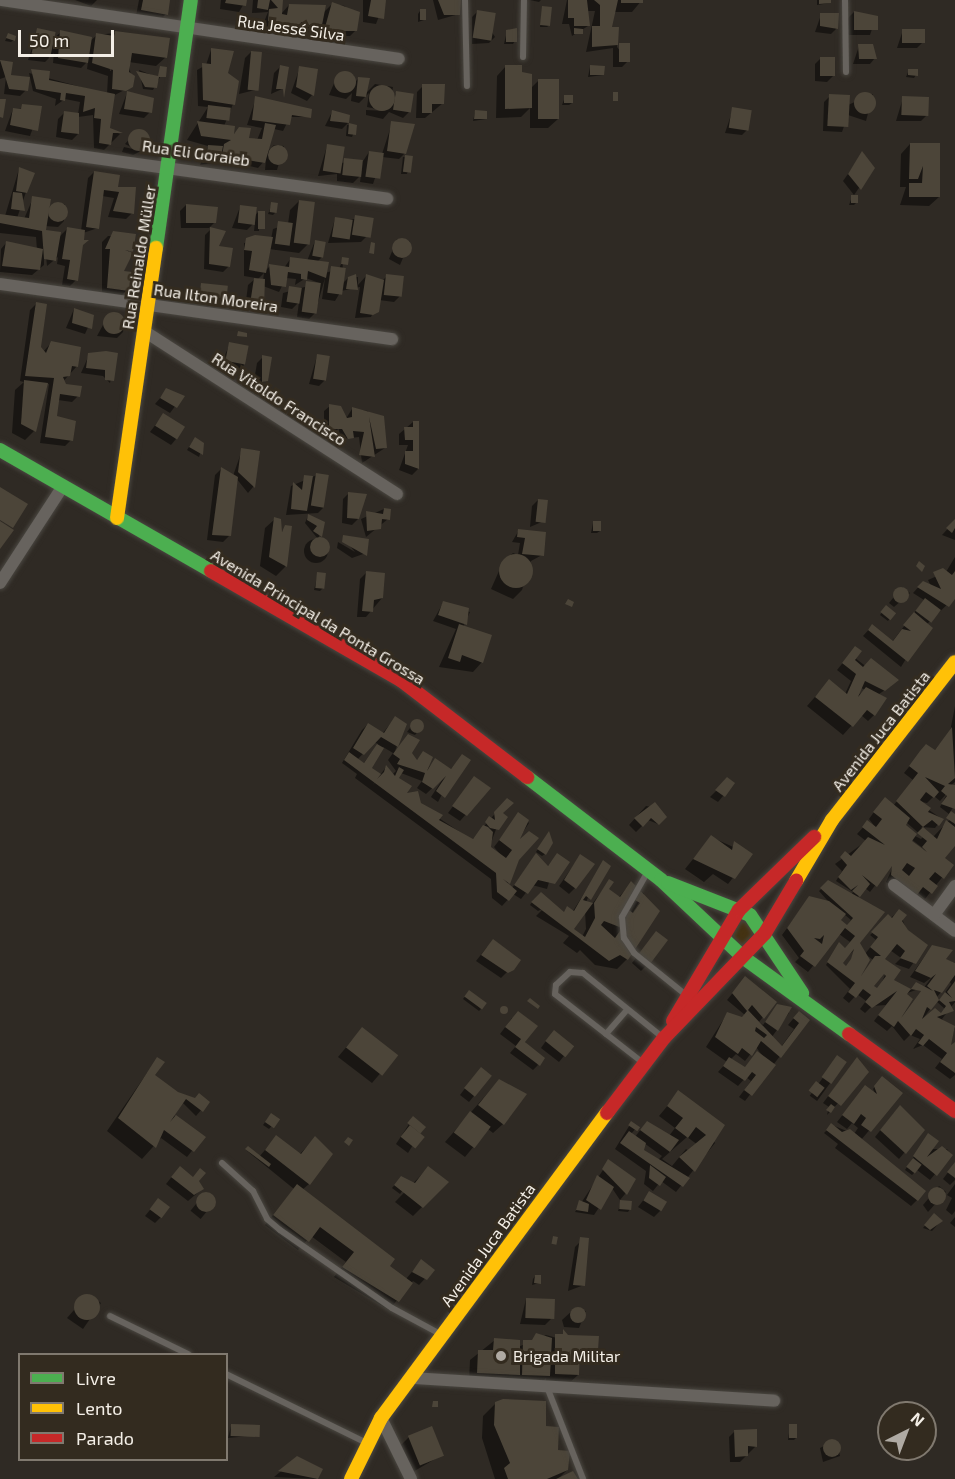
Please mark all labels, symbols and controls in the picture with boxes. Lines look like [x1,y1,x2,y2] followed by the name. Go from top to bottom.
[236,11,346,45] street label: Rua Jessé Silva
[21,18,117,56] scale bar
[29,29,69,51] text: 50 m
[141,136,251,170] street label: Rua Eli Goraieb
[118,183,160,331] street label: Rua Reinaldo Müller
[153,280,279,316] street label: Rua Ilton Moreira
[208,348,350,450] street label: Rua Vitoldo Francisco
[207,545,429,689] street label: Avenida Principal da Ponta Grossa
[828,667,934,795] street label: Avenida Juca Batista
[437,1180,539,1310] street label: Avenida Juca Batista
[513,1346,620,1366] place label: Brigada Militar
[494,1349,508,1363] marker: Brigada Militar
[18,1353,228,1461] legend
[76,1367,116,1389] text: Livre
[76,1397,122,1419] text: Lento
[877,1401,937,1461] north arrow
[907,1408,929,1430] text: N
[76,1427,134,1449] text: Parado

